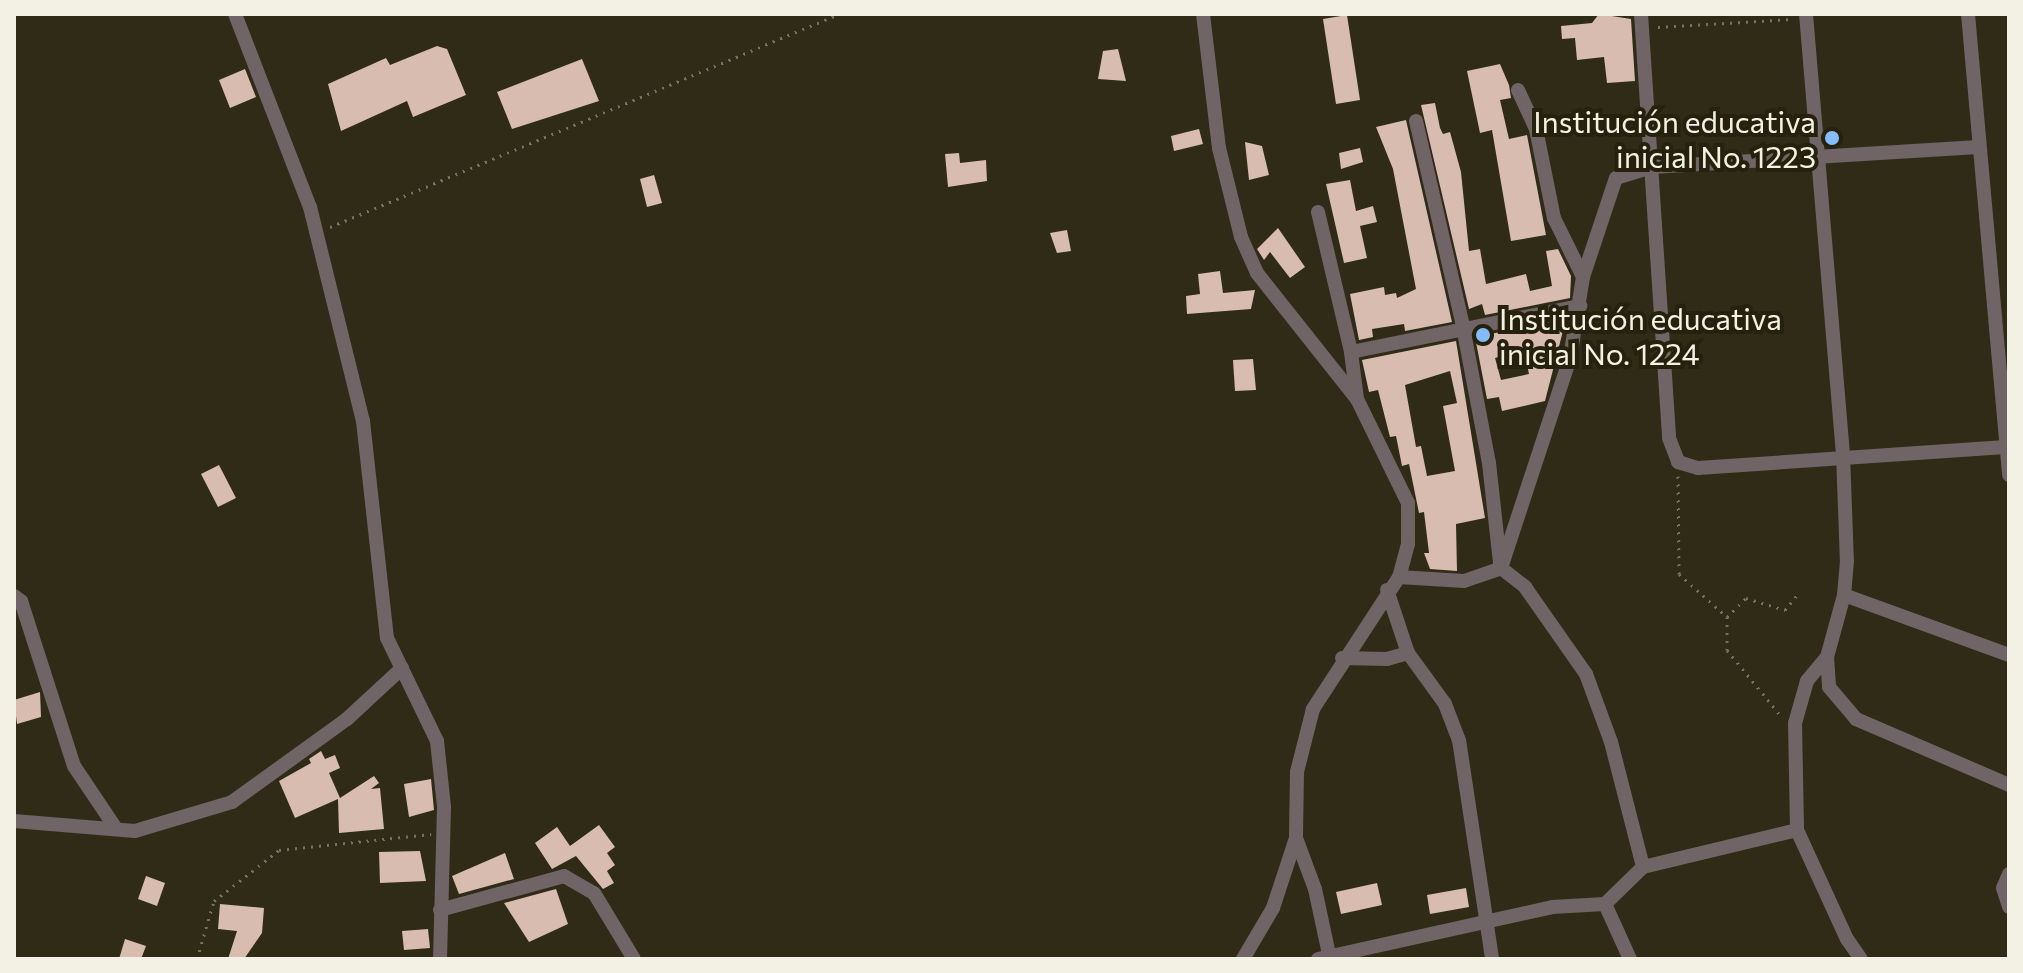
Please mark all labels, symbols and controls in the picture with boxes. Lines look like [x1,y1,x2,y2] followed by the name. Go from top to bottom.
[1533,103,1816,174] place label: Institución educativa inicial No. 1223
[1823,129,1841,147] marker: Institución educativa inicial No. 1223
[1499,300,1782,370] place label: Institución educativa inicial No. 1224
[1474,326,1492,344] marker: Institución educativa inicial No. 1224

